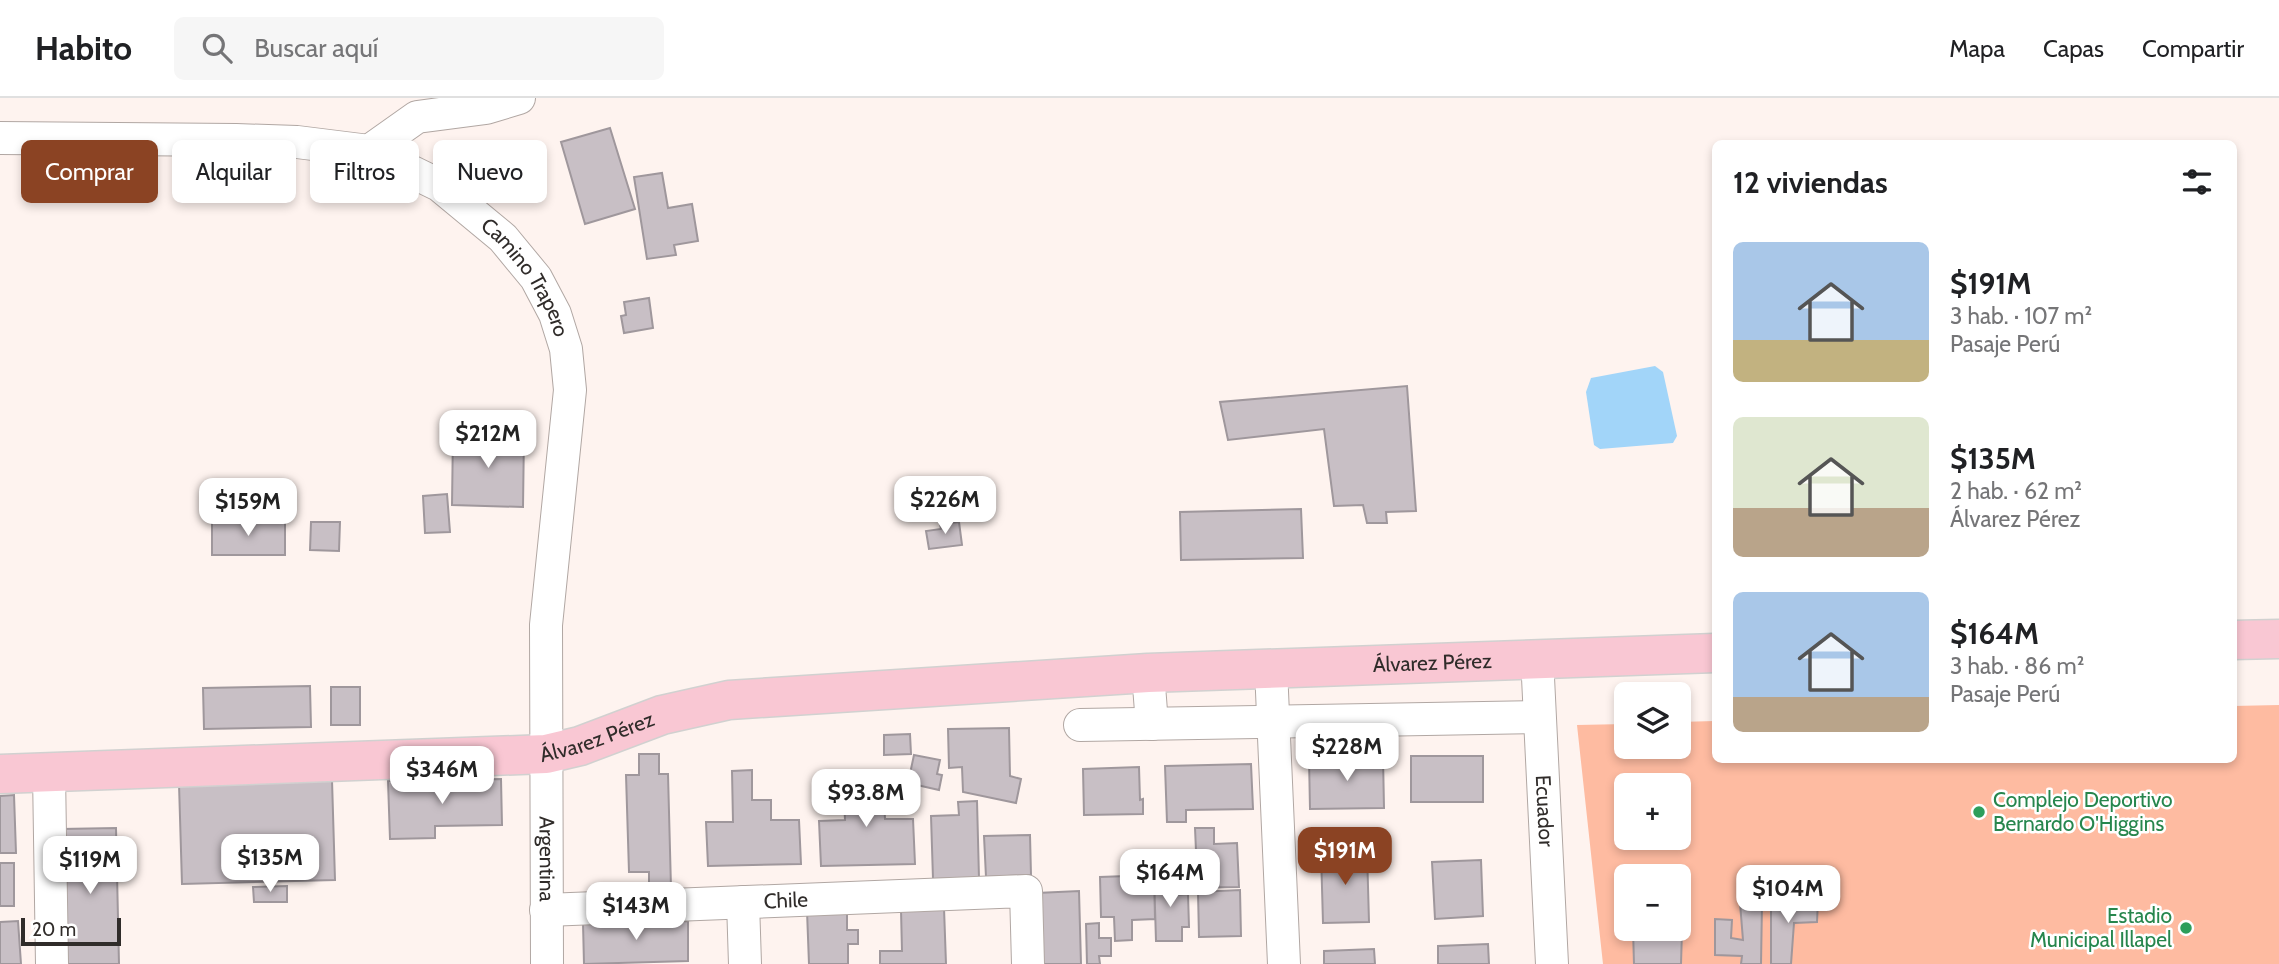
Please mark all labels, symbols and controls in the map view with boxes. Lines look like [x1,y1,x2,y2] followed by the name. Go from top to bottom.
[174,17,664,80] search box
[35,28,132,68] text: Habito
[198,29,236,67] icon: search
[254,32,378,64] text: Buscar aquí
[1949,34,2005,63] text: Mapa
[2043,34,2104,63] text: Capas
[2142,34,2244,63] text: Compartir
[21,140,158,203] chip: Comprar
[172,140,296,203] chip: Alquilar
[310,140,419,203] chip: Filtros
[433,140,547,203] chip: Nuevo
[2178,163,2216,201] icon: filters
[1733,164,1888,201] text: 12 viviendas
[476,212,574,340] street label: Camino Trapero
[1950,265,2031,302] text: $191M
[1789,270,1873,354] icon: home
[1950,302,2092,330] text: 3 hab. · 107 m²
[1950,330,2060,358] text: Pasaje Perú
[439,410,537,470] pin: $212M
[455,419,521,447] text: $212M
[1950,440,2036,477] text: $135M
[1789,445,1873,529] icon: home
[896,476,994,536] pin: $226M
[1950,477,2082,505] text: 2 hab. · 62 m²
[199,478,297,538] pin: $159M
[910,485,980,513] text: $226M
[215,487,281,515] text: $159M
[1950,505,2080,533] text: Álvarez Pérez
[1950,615,2039,652] text: $164M
[1789,620,1873,704] icon: home
[1372,648,1492,677] street label: Álvarez Pérez
[1950,652,2084,680] text: 3 hab. · 86 m²
[1950,680,2060,708] text: Pasaje Perú
[1614,682,1691,941] map controls
[1614,682,1691,759] button: layers
[537,706,658,767] street label: Álvarez Pérez
[1298,724,1396,783] pin: $228M
[1312,732,1382,760] text: $228M
[393,746,491,806] pin: $346M
[406,755,478,783] text: $346M
[809,770,923,829] pin: $93.8M
[1614,773,1691,850] button: +
[1531,774,1559,848] street label: Ecuador
[828,778,904,806] text: $93.8M
[1993,787,2173,836] place label: Complejo Deportivo Bernardo O'Higgins
[1971,804,1987,820] marker: Complejo Deportivo Bernardo O'Higgins
[535,816,560,902] street label: Argentina
[1296,828,1394,887] pin: $191M
[221,834,319,894] pin: $135M
[41,836,139,896] pin: $119M
[1314,836,1376,864] text: $191M
[237,843,303,871] text: $135M
[59,845,121,873] text: $119M
[1121,850,1219,909] pin: $164M
[1136,858,1204,886] text: $164M
[1614,864,1691,941] button: −
[1739,866,1837,925] pin: $104M
[1752,874,1824,902] text: $104M
[587,882,685,942] pin: $143M
[763,887,809,913] street label: Chile
[602,891,670,919] text: $143M
[2030,903,2172,952] place label: Estadio Municipal Illapel
[21,915,121,947] scale bar
[32,918,76,941] text: 20 m
[2178,920,2194,936] marker: Estadio Municipal Illapel

